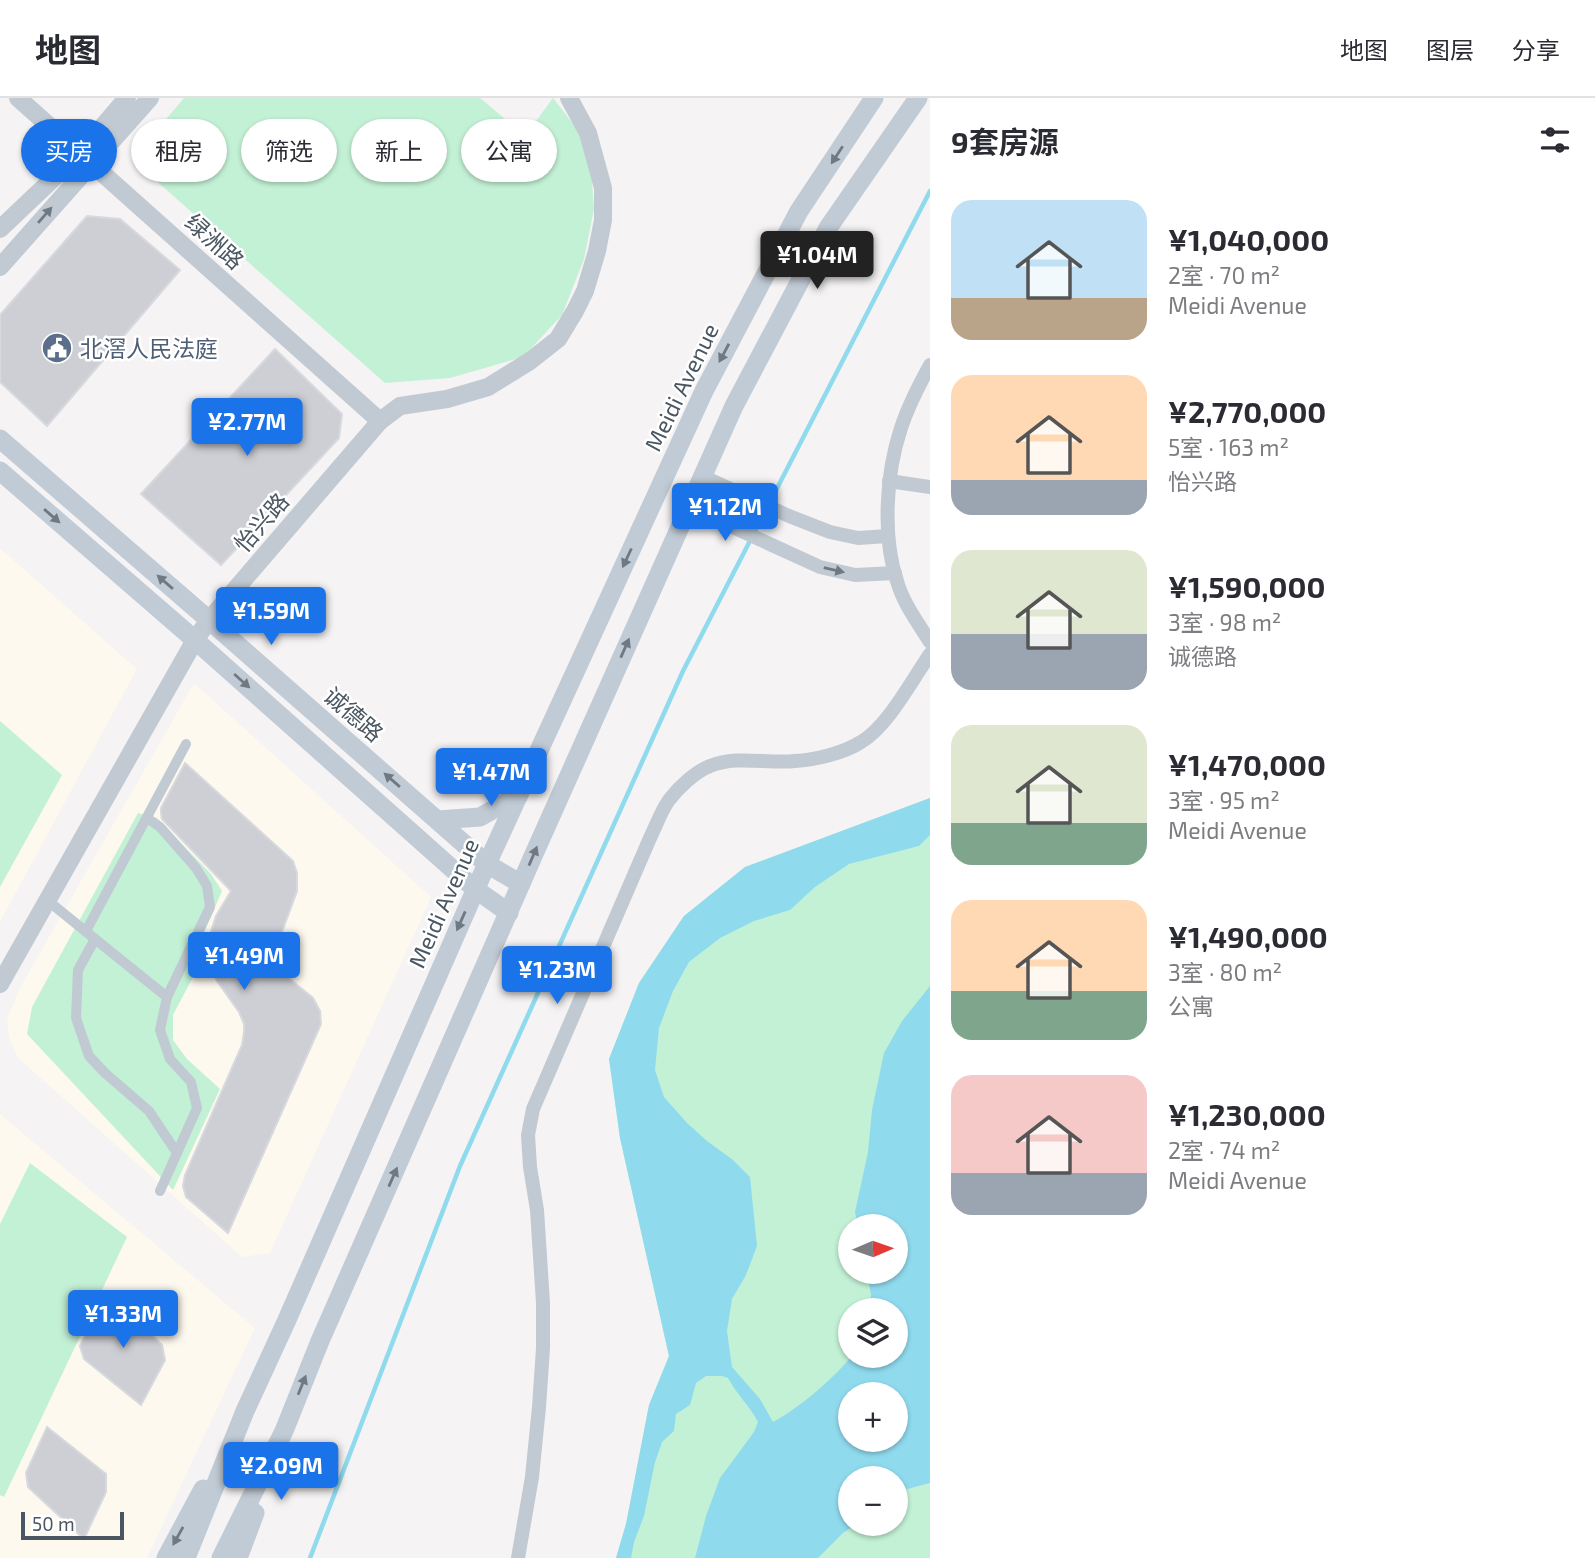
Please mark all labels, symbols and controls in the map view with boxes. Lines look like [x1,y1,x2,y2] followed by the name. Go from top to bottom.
[35,29,101,69] text: 地图
[1340,35,1388,64] text: 地图
[1426,35,1474,64] text: 图层
[1512,35,1560,64] text: 分享
[21,119,117,182] chip: 买房
[131,119,227,182] chip: 租房
[241,119,337,182] chip: 筛选
[351,119,447,182] chip: 新上
[461,119,557,182] chip: 公寓
[1536,121,1574,159] icon: filters
[951,123,1059,159] text: 9套房源
[830,145,843,165] one-way arrow
[37,206,53,224] one-way arrow
[180,208,250,274] street label: 绿洲路
[1168,221,1329,257] text: ¥1,040,000
[1007,228,1091,312] icon: home
[760,232,874,291] pin: ¥1.04M
[776,240,858,268] text: ¥1.04M
[1168,261,1280,289] text: 2室 · 70 m²
[1168,291,1307,319] text: Meidi Avenue
[638,319,724,455] street label: Meidi Avenue
[40,331,74,365] public building icon: 北滘人民法庭
[80,334,218,362] place label: 北滘人民法庭
[719,343,731,363] one-way arrow
[1168,393,1326,429] text: ¥2,770,000
[190,398,304,458] pin: ¥2.77M
[1007,403,1091,487] icon: home
[208,407,286,435] text: ¥2.77M
[1168,433,1289,461] text: 5室 · 163 m²
[1168,467,1237,495] text: 怡兴路
[668,484,782,543] pin: ¥1.12M
[228,487,294,557] street label: 怡兴路
[688,492,762,520] text: ¥1.12M
[43,508,60,523] one-way arrow
[621,548,632,569] one-way arrow
[823,564,845,575] one-way arrow
[1168,568,1325,604] text: ¥1,590,000
[157,575,174,590] one-way arrow
[1007,578,1091,662] icon: home
[214,588,328,647] pin: ¥1.59M
[232,596,310,624] text: ¥1.59M
[1168,608,1281,636] text: 3室 · 98 m²
[619,638,631,658] one-way arrow
[1168,642,1237,670] text: 诚德路
[233,673,250,689] one-way arrow
[319,681,389,747] street label: 诚德路
[1168,746,1326,782] text: ¥1,470,000
[434,748,548,808] pin: ¥1.47M
[1007,753,1091,837] icon: home
[452,757,530,785] text: ¥1.47M
[383,772,401,788] one-way arrow
[1168,786,1280,814] text: 3室 · 95 m²
[1168,816,1307,844] text: Meidi Avenue
[402,834,484,972] street label: Meidi Avenue
[527,846,539,866] one-way arrow
[456,911,467,932] one-way arrow
[1168,918,1328,954] text: ¥1,490,000
[1007,928,1091,1012] icon: home
[187,932,301,992] pin: ¥1.49M
[204,941,284,969] text: ¥1.49M
[500,946,614,1006] pin: ¥1.23M
[518,955,596,983] text: ¥1.23M
[1168,958,1282,986] text: 3室 · 80 m²
[1168,992,1214,1020] text: 公寓
[1168,1096,1326,1132] text: ¥1,230,000
[1007,1103,1091,1187] icon: home
[1168,1136,1280,1164] text: 2室 · 74 m²
[387,1166,398,1187] one-way arrow
[1168,1166,1307,1194] text: Meidi Avenue
[838,1214,908,1284] north arrow
[838,1214,908,1536] map controls
[66,1290,180,1350] pin: ¥1.33M
[838,1298,908,1368] button: layers
[84,1299,162,1327] text: ¥1.33M
[297,1375,308,1396] one-way arrow
[838,1382,908,1452] button: +
[224,1442,338,1502] pin: ¥2.09M
[239,1451,323,1479] text: ¥2.09M
[838,1466,908,1536] button: −
[21,1509,124,1541] scale bar
[32,1512,75,1535] text: 50 m
[172,1526,183,1546] one-way arrow

